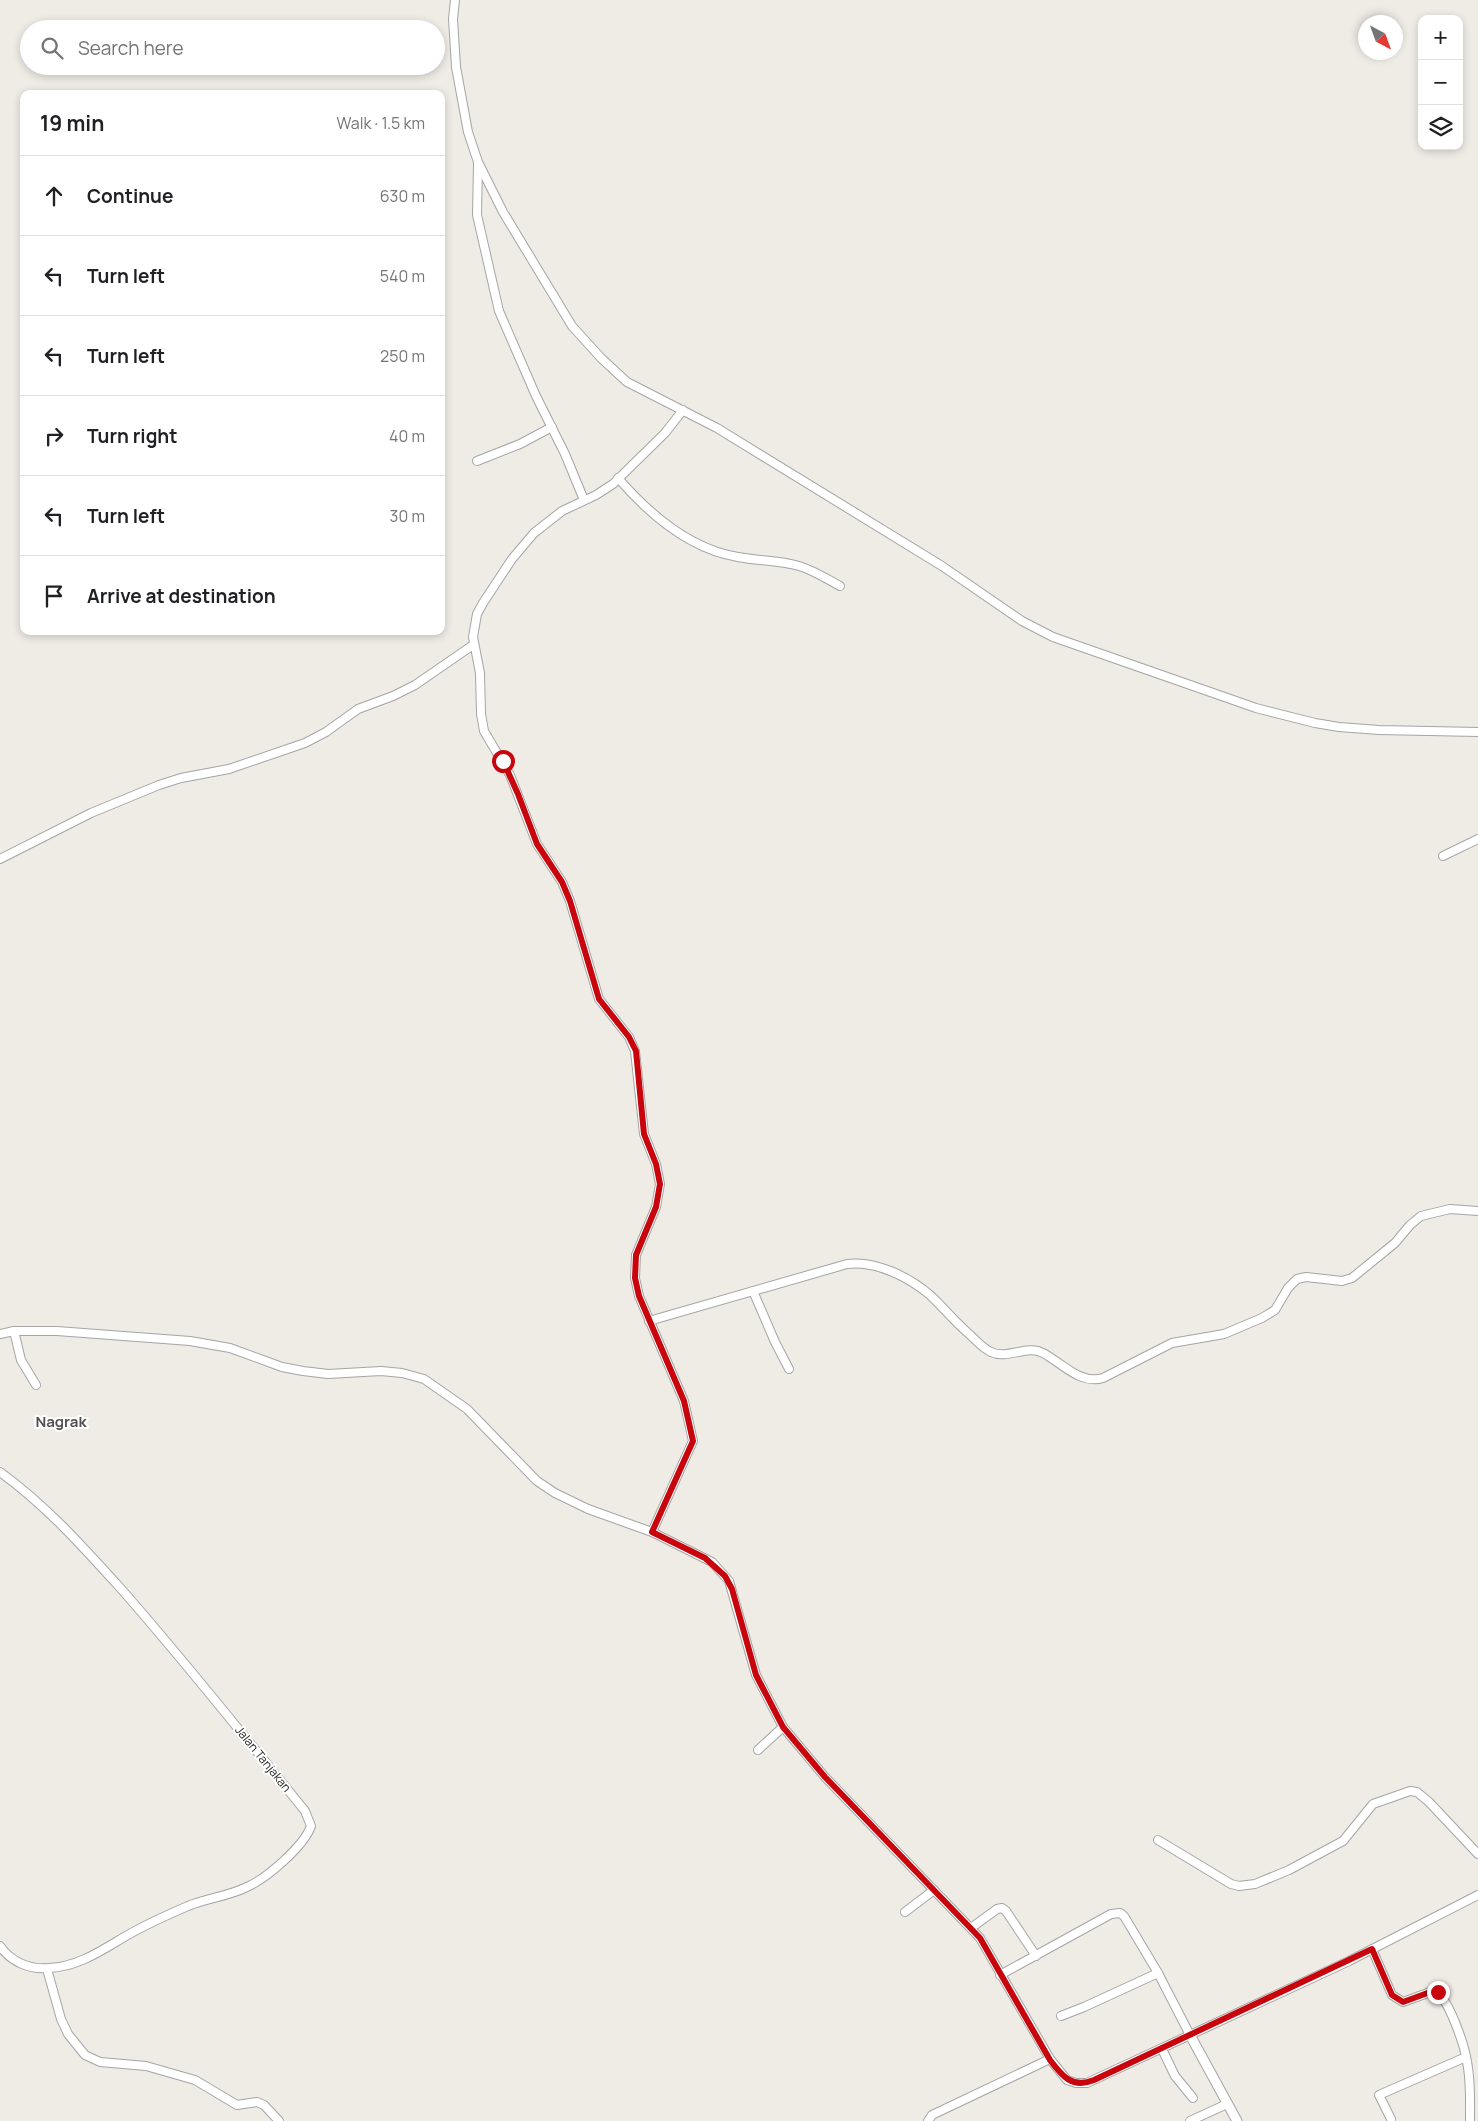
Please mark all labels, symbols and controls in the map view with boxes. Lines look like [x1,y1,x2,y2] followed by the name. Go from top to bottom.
[1358,15,1403,60] north arrow
[1418,15,1463,150] map controls
[1418,15,1463,60] button: +
[20,20,445,75] search box
[38,34,66,62] icon: search
[78,35,184,61] text: Search here
[1418,60,1463,105] button: −
[1418,105,1463,150] button: layers
[40,109,104,137] text: 19 min
[337,112,425,134] text: Walk · 1.5 km
[40,182,68,210] icon: ahead
[87,183,173,209] text: Continue
[380,185,425,207] text: 630 m
[40,262,68,290] icon: left
[87,263,165,289] text: Turn left
[380,265,425,287] text: 540 m
[40,342,68,370] icon: left
[87,343,165,369] text: Turn left
[380,345,425,367] text: 250 m
[40,422,68,450] icon: right
[87,423,177,449] text: Turn right
[389,425,425,447] text: 40 m
[40,502,68,530] icon: left
[87,503,165,529] text: Turn left
[390,505,425,527] text: 30 m
[40,582,68,610] icon: arrive
[87,583,276,609] text: Arrive at destination
[492,750,515,773] route start
[35,1411,88,1432] district label: Nagrak
[231,1722,295,1795] street label: Jalan Tanjakan
[1427,1981,1450,2004] route end

